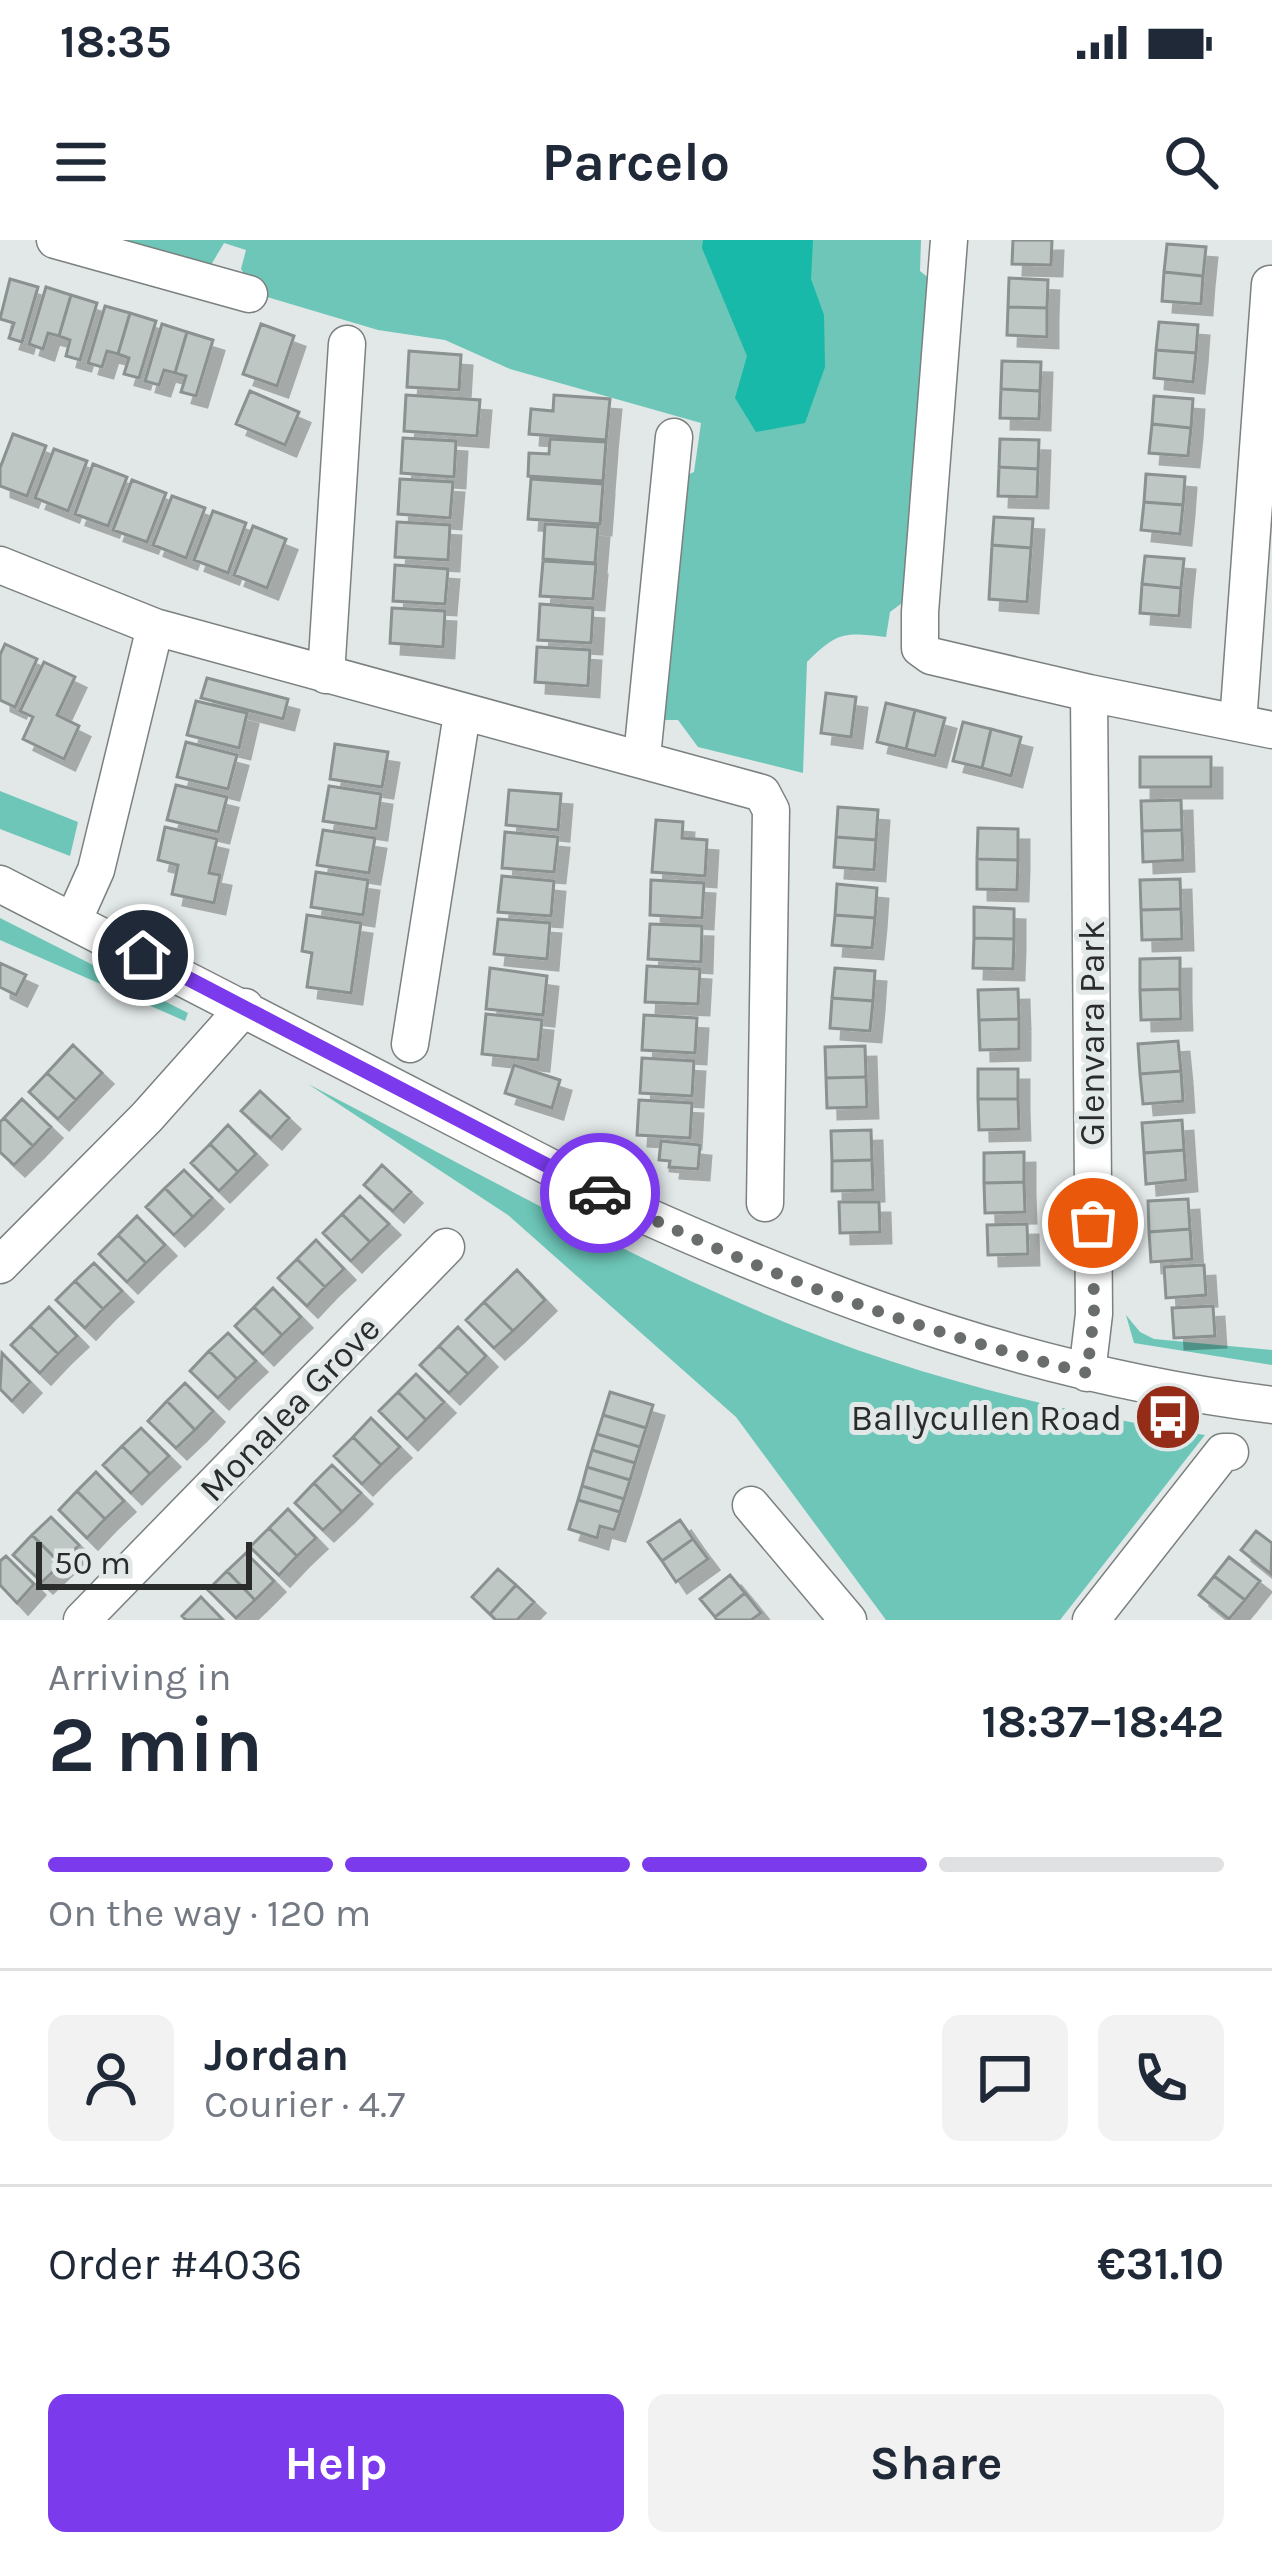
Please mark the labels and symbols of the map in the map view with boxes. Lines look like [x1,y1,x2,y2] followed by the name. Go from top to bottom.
[92,904,194,1006] pin
[1071,920,1113,1146] street label: Glenvara Park
[540,1133,660,1253] courier
[1042,1172,1144,1274] pin
[191,1307,389,1510] street label: Monalea Grove
[1133,1382,1203,1452] bus stop icon: Ballycullen Road
[851,1397,1122,1439] place label: Ballycullen Road
[36,1536,252,1589] scale bar

